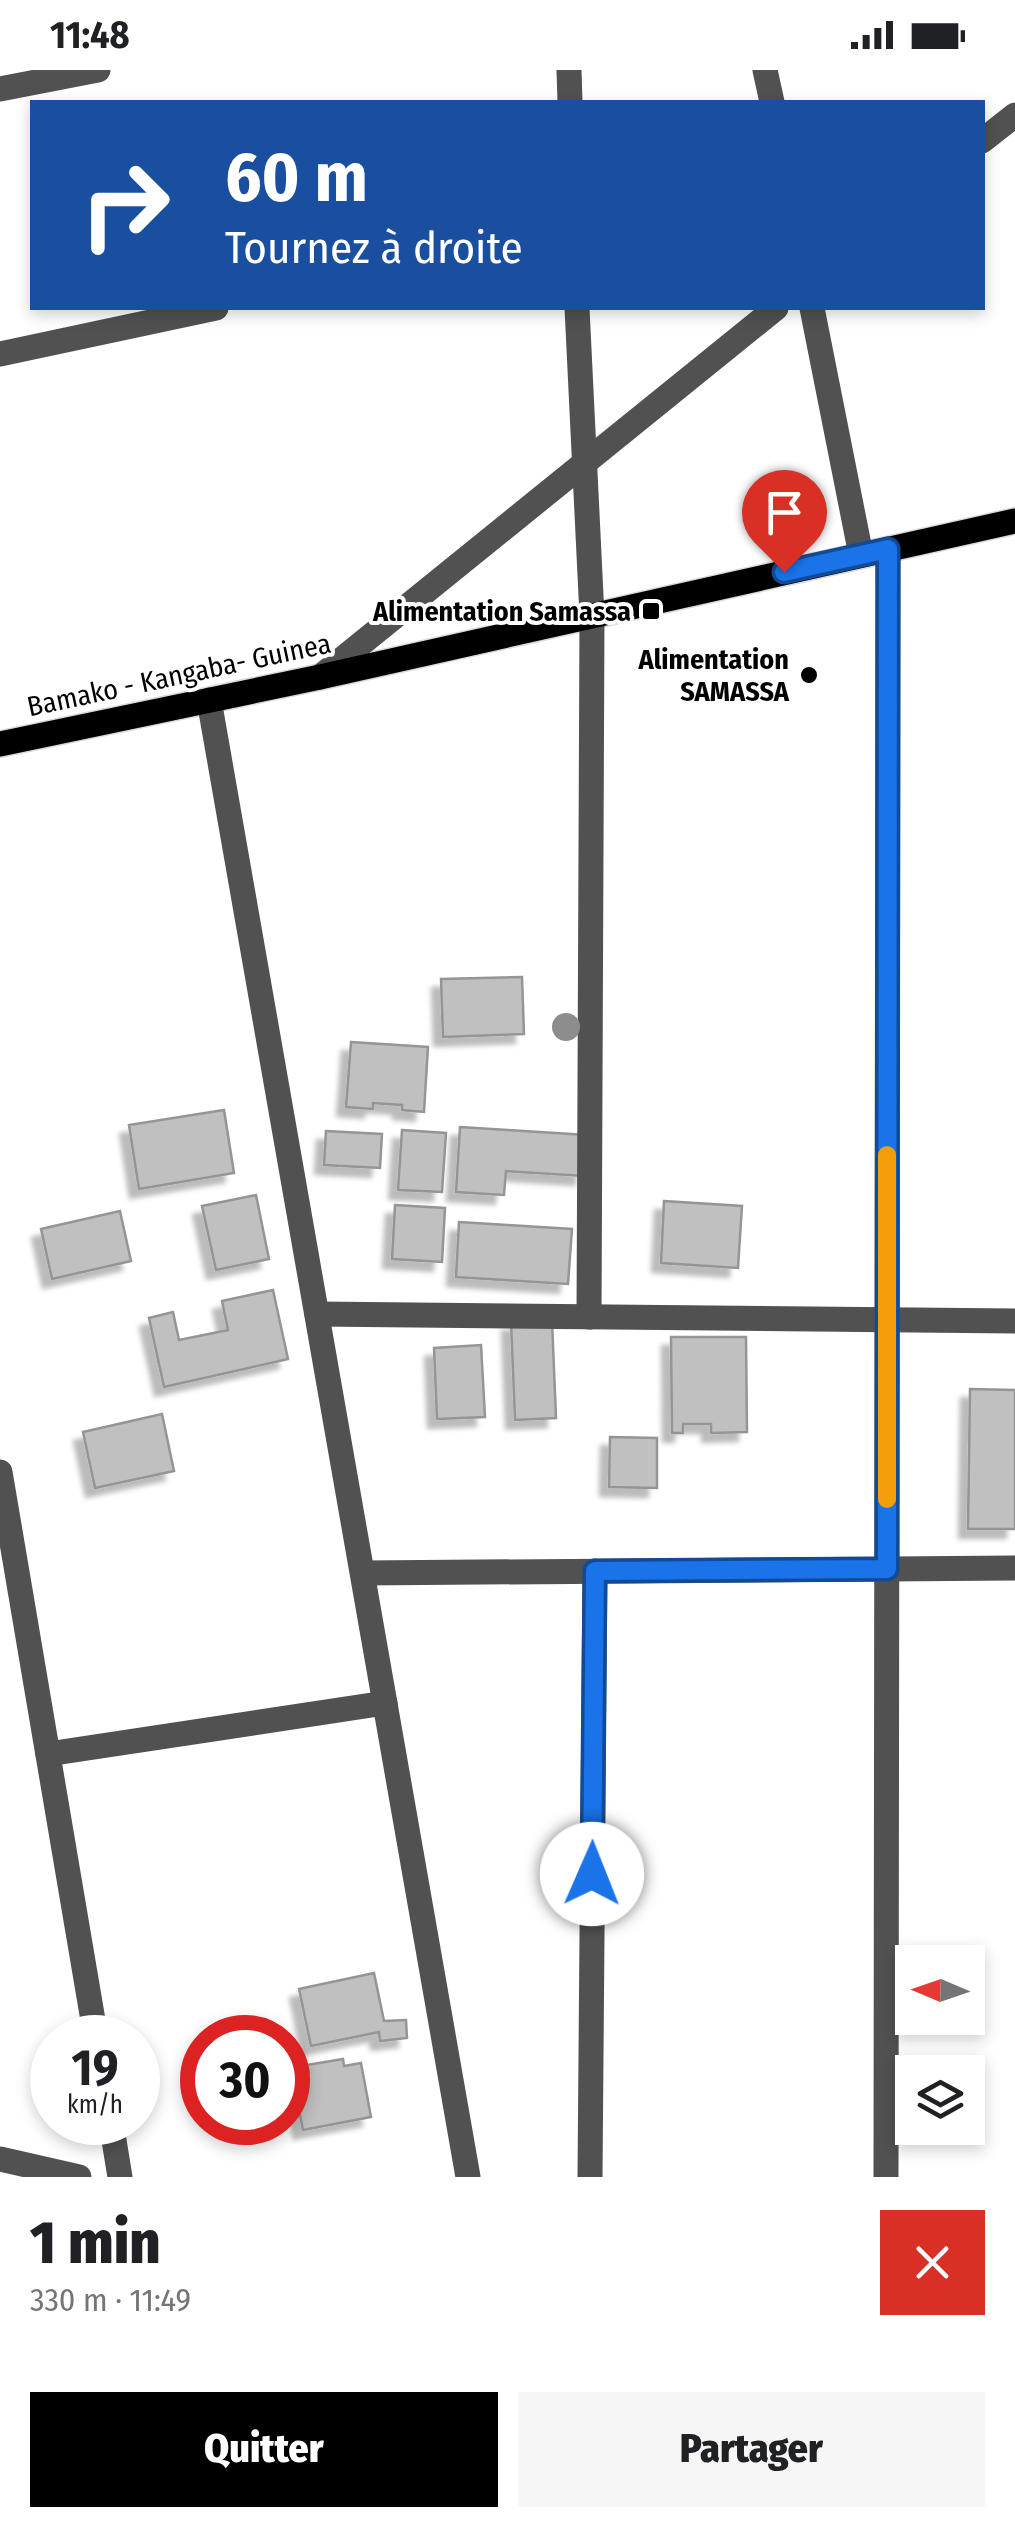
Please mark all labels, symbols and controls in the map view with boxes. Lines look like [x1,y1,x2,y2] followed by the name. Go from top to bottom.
[50,12,130,58] text: 11:48
[225,136,368,220] text: 60 m
[60,140,190,270] icon: right
[225,221,523,275] text: Tournez à droite
[742,470,827,573] pin
[757,485,812,540] icon: arrive
[372,595,631,628] place label: Alimentation Samassa
[640,600,662,622] marker: Alimentation Samassa
[24,627,334,723] street label: Bamako - Kangaba- Guinea
[637,643,790,708] place label: Alimentation SAMASSA
[798,664,820,686] marker: Alimentation SAMASSA
[540,1822,644,1926] position arrow
[895,1945,985,2035] north arrow
[895,1945,985,2145] map controls
[180,2015,310,2145] speed limit sign: 30
[71,2038,118,2098] text: 19
[895,2055,985,2145] button: layers
[67,2090,123,2120] text: km/h
[30,2207,161,2279] text: 1 min
[880,2210,985,2315] button: close
[30,2281,191,2319] text: 330 m · 11:49
[30,2392,498,2507] button: Quitter
[518,2392,985,2507] button: Partager

